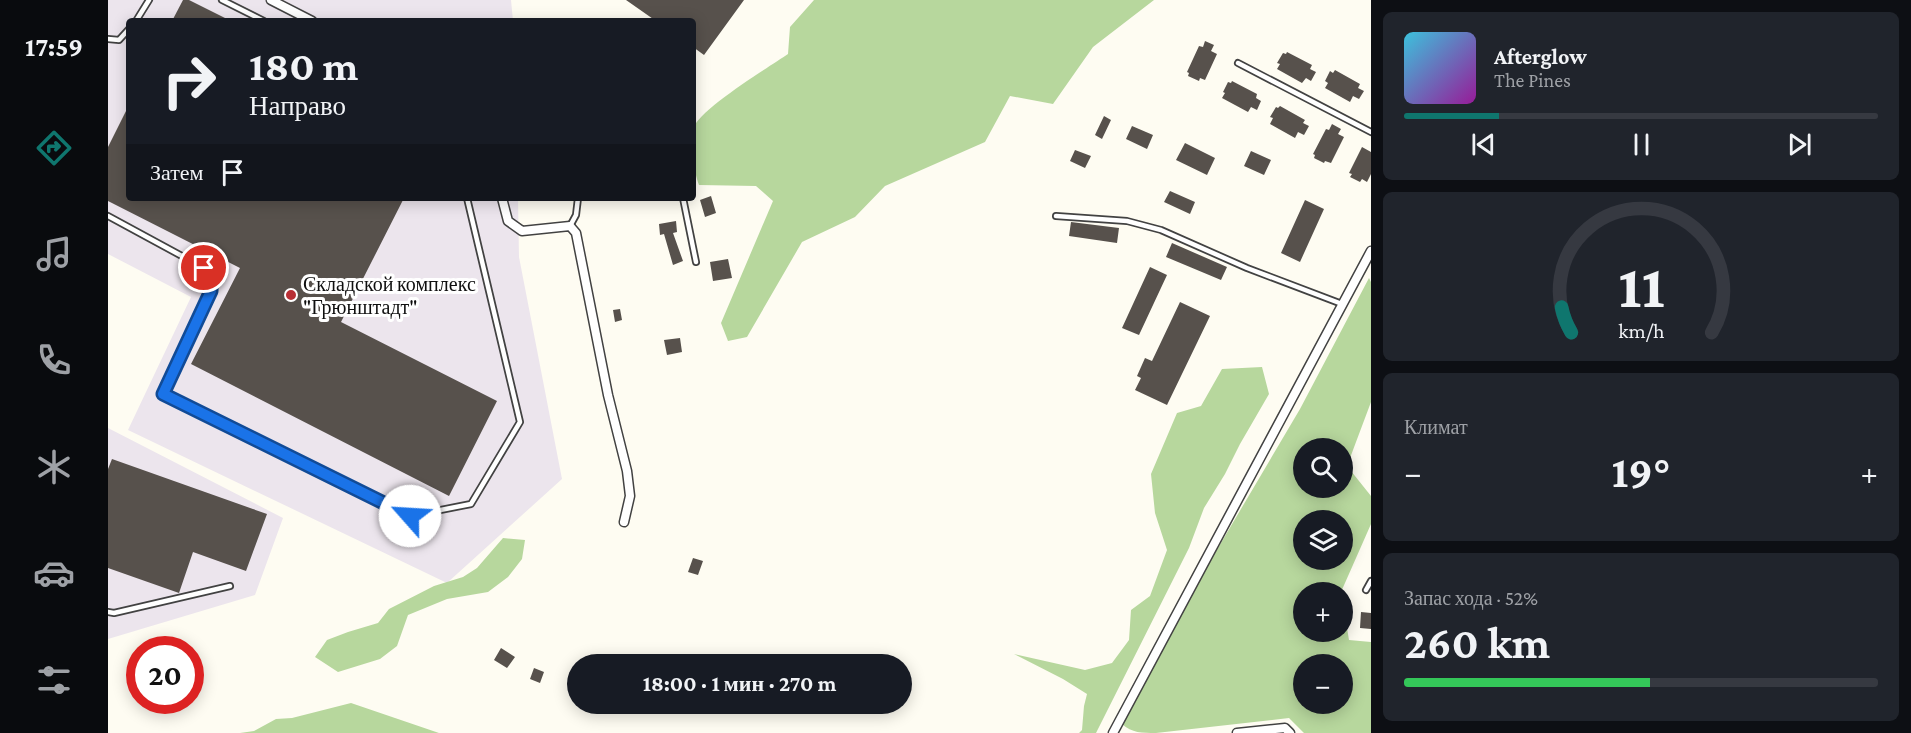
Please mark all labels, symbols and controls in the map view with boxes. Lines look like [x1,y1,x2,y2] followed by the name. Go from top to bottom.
[25,32,83,62] text: 17:59
[150,42,228,120] icon: right
[249,42,358,89] text: 180 m
[1494,44,1587,69] text: Afterglow
[1494,69,1571,91] text: The Pines
[249,91,346,121] text: Направо
[33,127,75,169] icon: directions
[1467,128,1500,161] icon: previous
[1625,128,1658,161] icon: pause
[1783,128,1816,161] icon: next
[216,156,249,189] icon: arrive
[150,160,204,185] text: Затем
[33,233,75,275] icon: music
[178,242,229,293] pin
[187,251,220,284] icon: arrive
[1618,252,1664,321] text: 11
[303,273,476,319] place label: Складской комплекс "Грюнштадт"
[284,288,298,302] marker: Складской комплекс "Грюнштадт"
[1618,320,1665,344] text: km/h
[33,339,75,381] icon: phone
[1404,416,1468,438] text: Климат
[1293,438,1353,714] map controls
[1293,438,1353,498] button: search
[33,446,75,488] icon: climate
[1612,447,1670,497] text: 19°
[1404,454,1421,491] text: −
[1861,454,1878,491] text: +
[378,484,442,548] position arrow
[1293,510,1353,570] button: layers
[33,552,75,594] icon: car
[1293,582,1353,642] button: +
[1404,587,1538,609] text: Запас хода · 52%
[1404,618,1550,668] text: 260 km
[126,636,204,714] speed limit sign: 20
[1293,654,1353,714] button: −
[33,659,75,701] icon: filters
[643,671,836,696] text: 18:00 · 1 мин · 270 m

